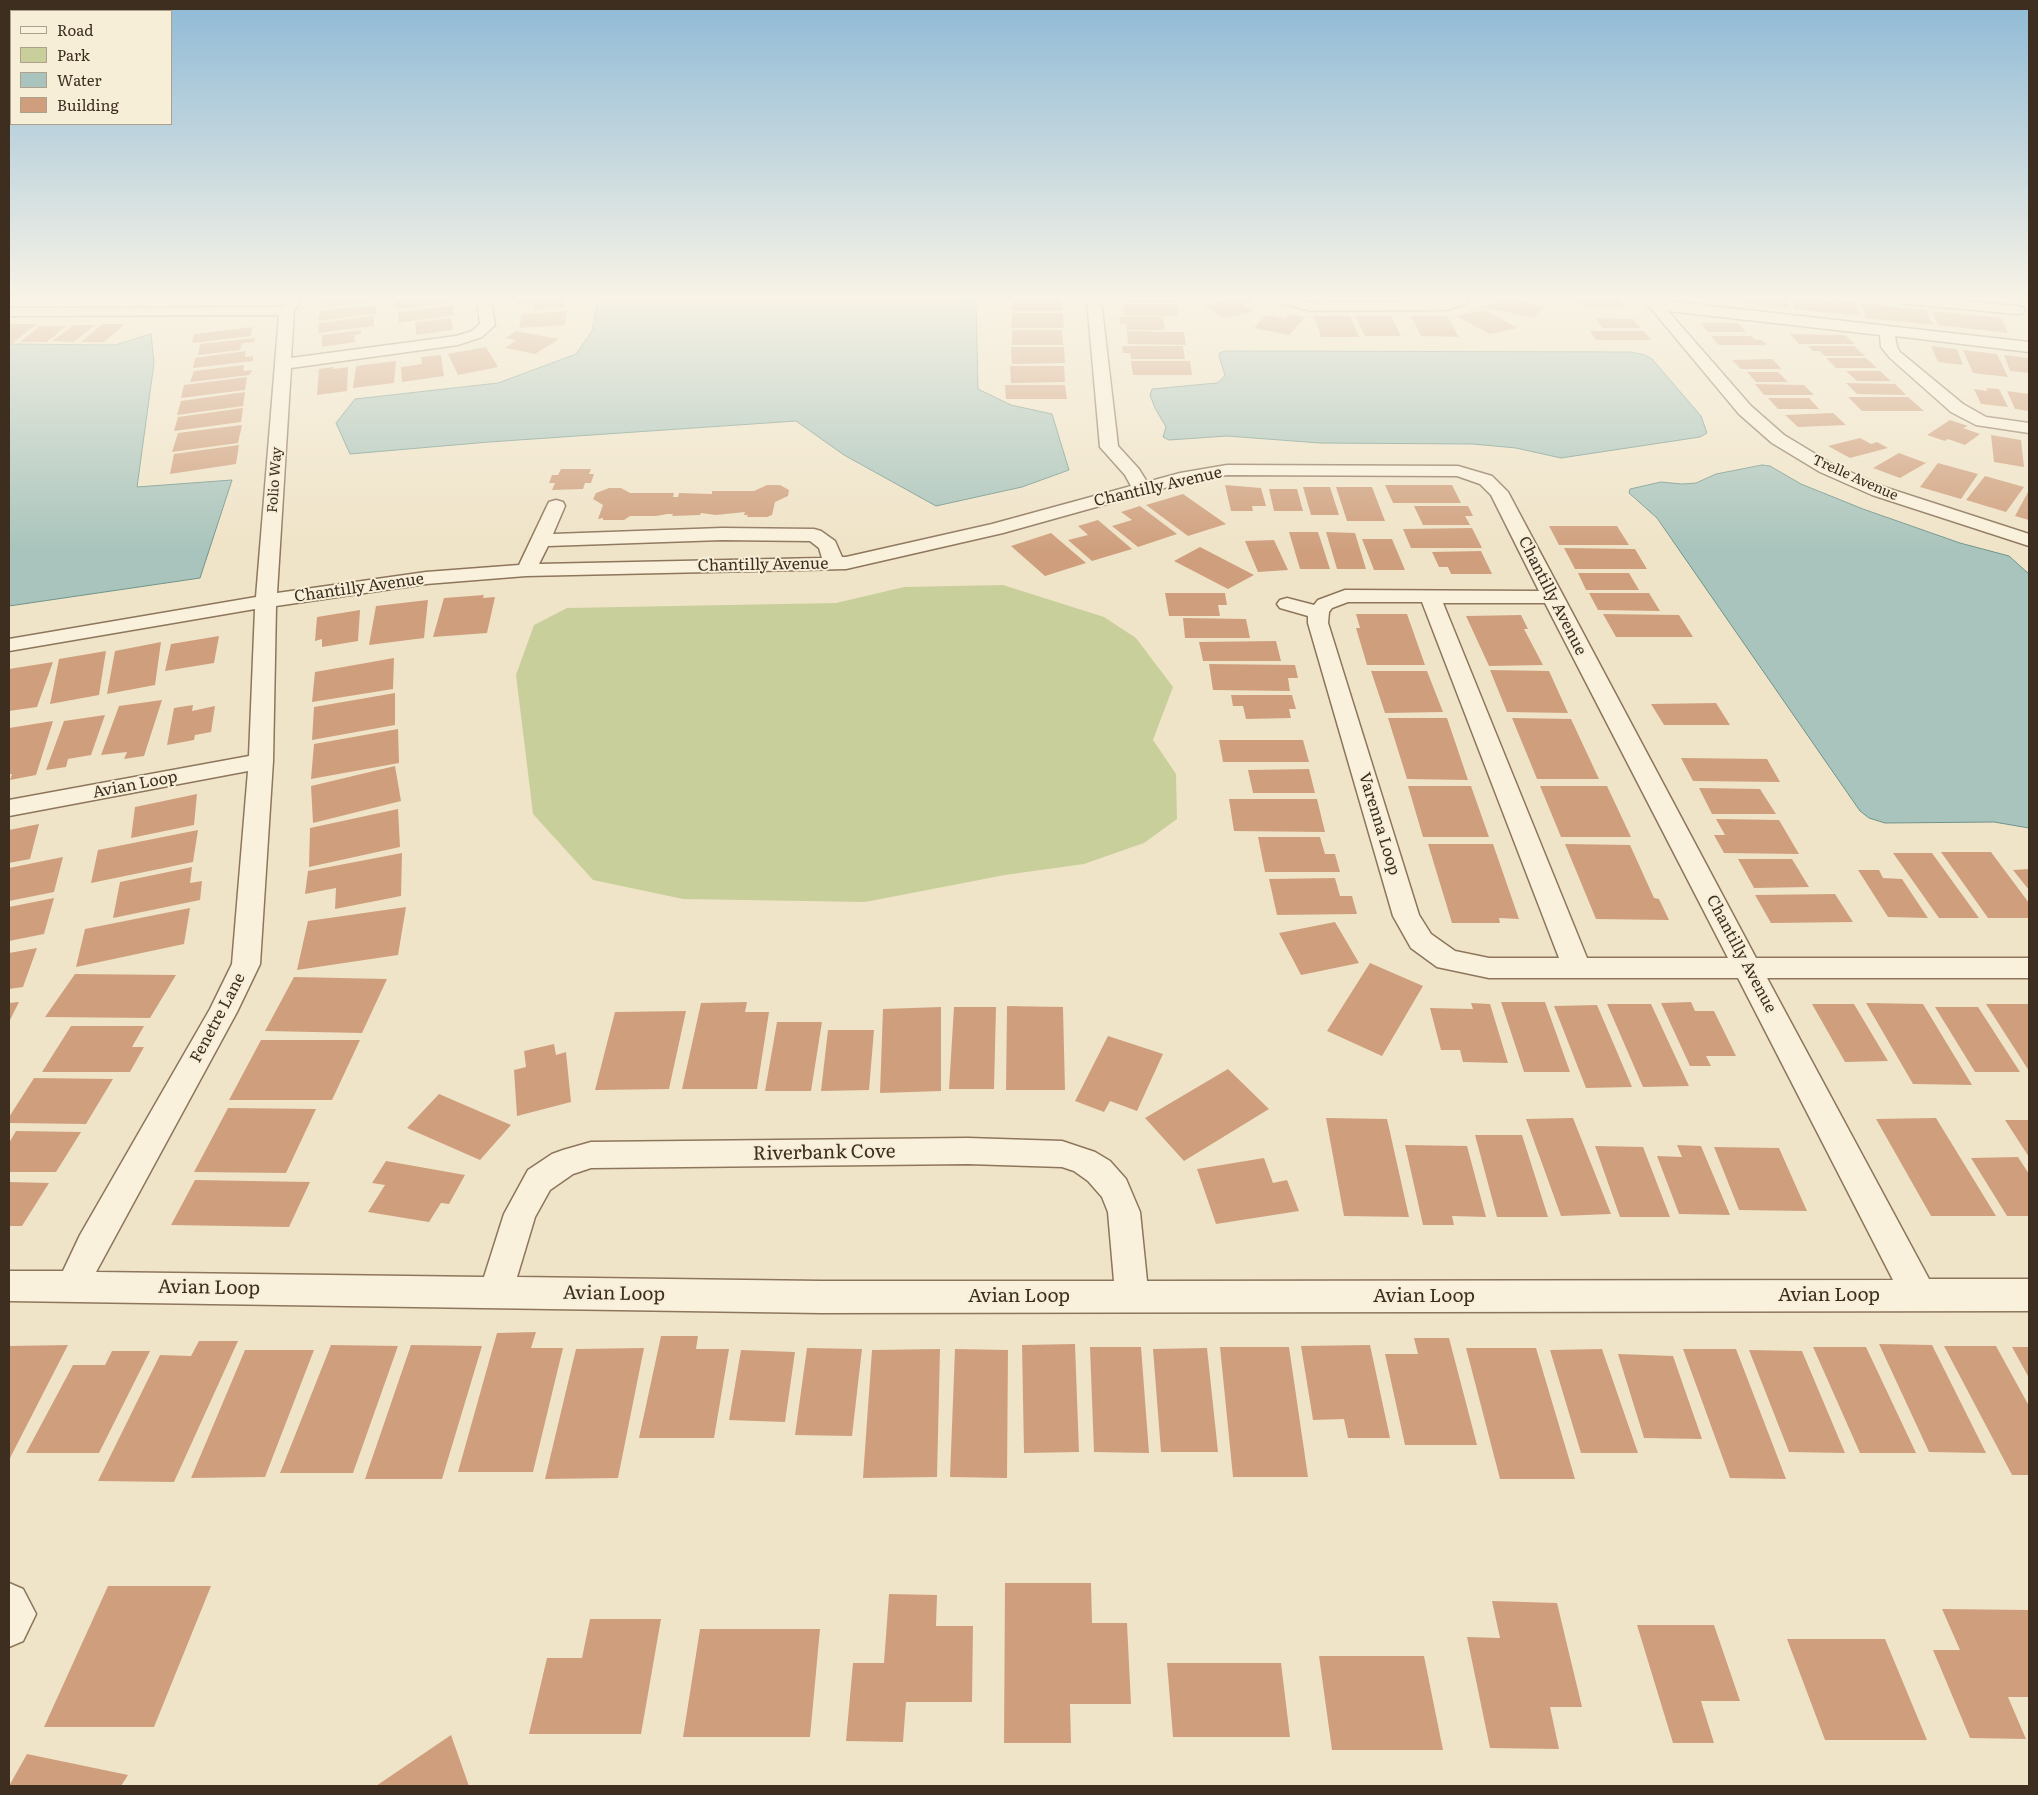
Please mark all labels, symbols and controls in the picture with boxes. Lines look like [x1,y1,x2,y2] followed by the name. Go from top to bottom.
[10,10,172,125] legend
[57,18,93,41] text: Road
[57,43,90,66] text: Park
[57,68,102,91] text: Water
[57,93,119,116] text: Building
[264,446,286,514] street label: Folio Way
[1810,452,1900,504] street label: Trelle Avenue
[1092,463,1224,511] street label: Chantilly Avenue
[1514,533,1590,659] street label: Chantilly Avenue
[697,554,829,576] street label: Chantilly Avenue
[293,569,425,607] street label: Chantilly Avenue
[91,767,179,803] street label: Avian Loop
[1354,770,1404,878] street label: Varenna Loop
[1702,892,1780,1016] street label: Chantilly Avenue
[186,970,250,1066] street label: Fenetre Lane
[752,1140,896,1166] street label: Riverbank Cove
[158,1276,260,1300] street label: Avian Loop
[563,1282,665,1306] street label: Avian Loop
[1778,1284,1880,1306] street label: Avian Loop
[968,1285,1070,1307] street label: Avian Loop
[1373,1285,1475,1307] street label: Avian Loop

